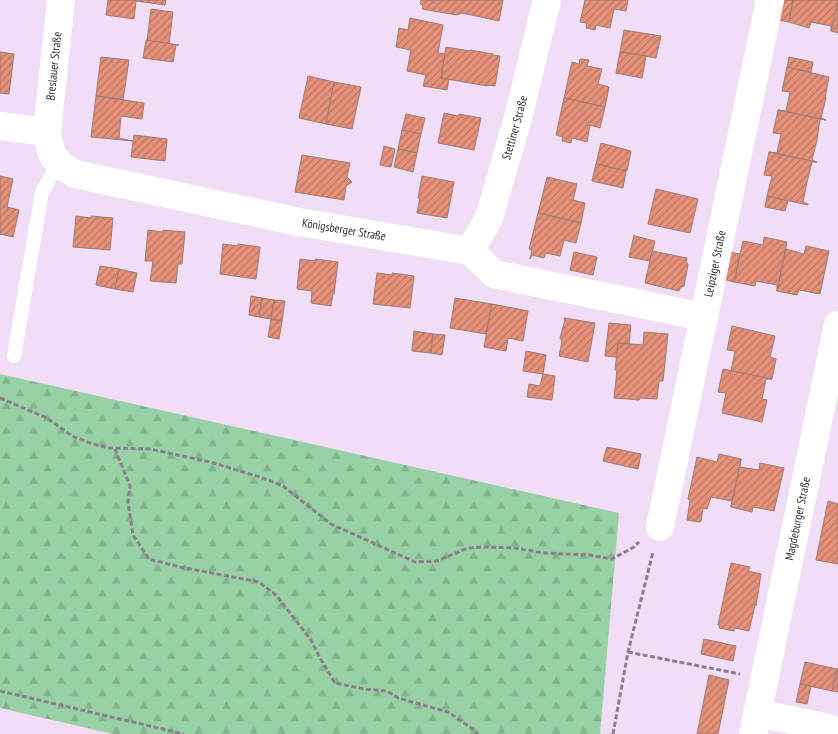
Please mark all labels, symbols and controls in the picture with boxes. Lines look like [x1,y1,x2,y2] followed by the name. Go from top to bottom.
[42,31,65,101] street label: Breslauer Straße
[498,94,530,161] street label: Stettiner Straße
[301,215,387,244] street label: Königsberger Straße
[700,229,729,298] street label: Leipziger Straße
[781,475,813,562] street label: Magdeburger Straße

